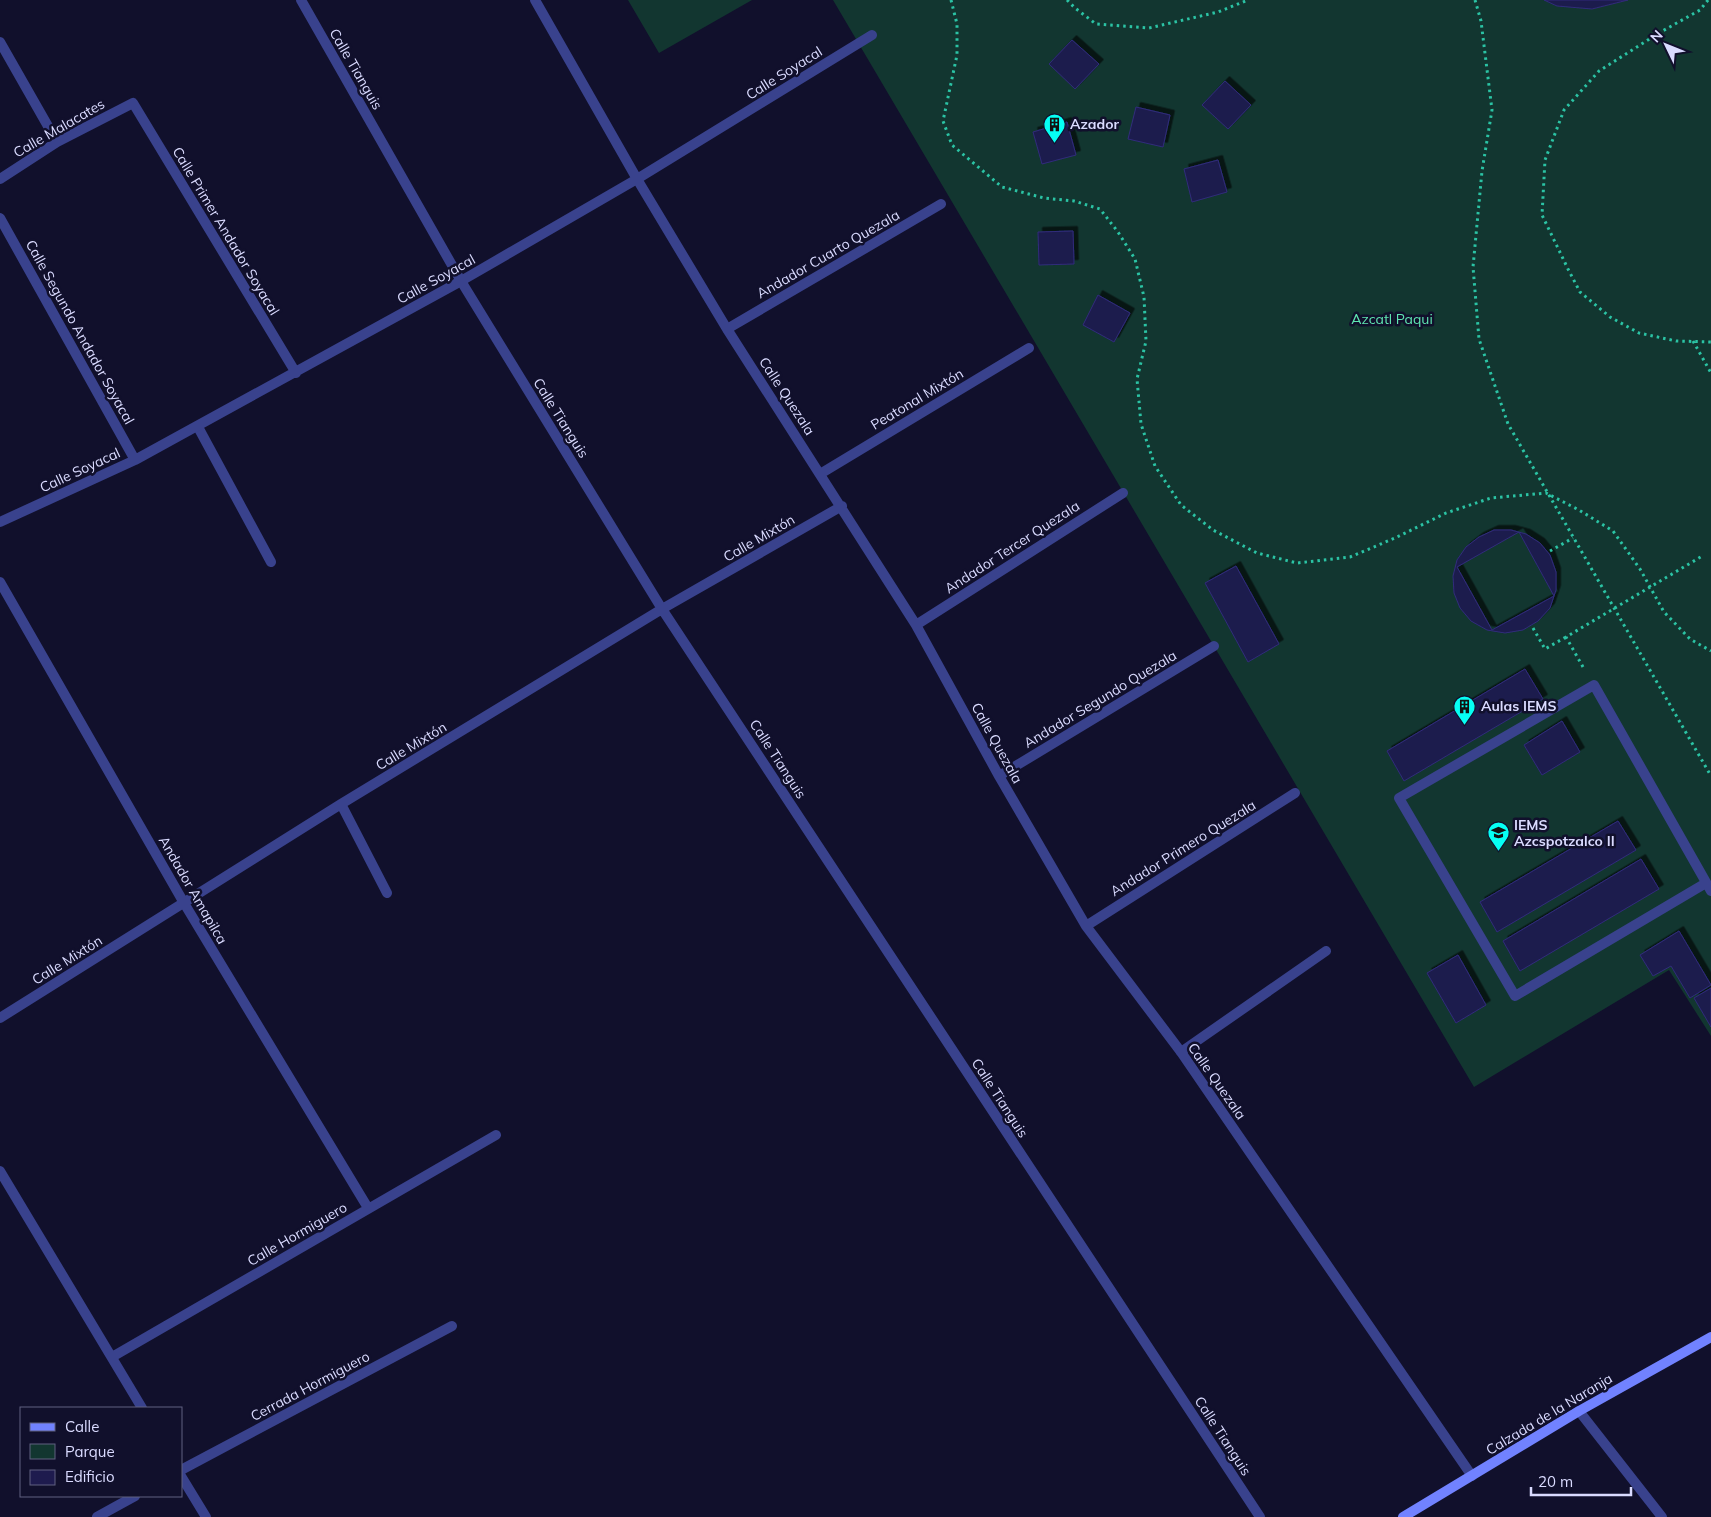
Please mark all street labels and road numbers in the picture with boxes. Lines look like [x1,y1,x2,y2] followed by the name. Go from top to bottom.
[325,25,387,113] street label: Calle Tianguis
[743,42,825,104] street label: Calle Soyacal
[10,95,108,161] street label: Calle Malacates
[169,144,283,318] street label: Calle Primer Andador Soyacal
[753,206,903,302] street label: Andador Cuarto Quezala
[22,237,138,427] street label: Calle Segundo Andador Soyacal
[394,250,478,308] street label: Calle Soyacal
[755,354,819,438] street label: Calle Quezala
[867,364,967,434] street label: Peatonal Mixtón
[529,375,593,461] street label: Calle Tianguis
[37,444,123,496] street label: Calle Soyacal
[941,497,1083,597] street label: Andador Tercer Quezala
[720,510,798,566] street label: Calle Mixtón
[1020,646,1180,752] street label: Andador Segundo Quezala
[967,700,1027,786] street label: Calle Quezala
[746,716,810,802] street label: Calle Tianguis
[372,718,450,774] street label: Calle Mixtón
[1107,796,1259,900] street label: Andador Primero Quezala
[155,833,231,947] street label: Andador Amapilca
[29,931,105,989] street label: Calle Mixtón
[1184,1039,1250,1123] street label: Calle Quezala
[968,1055,1032,1141] street label: Calle Tianguis
[244,1198,350,1270] street label: Calle Hormiguero
[247,1347,373,1425] street label: Cerrada Hormiguero
[1482,1369,1616,1459] street label: Calzada de la Naranja
[1191,1393,1255,1479] street label: Calle Tianguis

